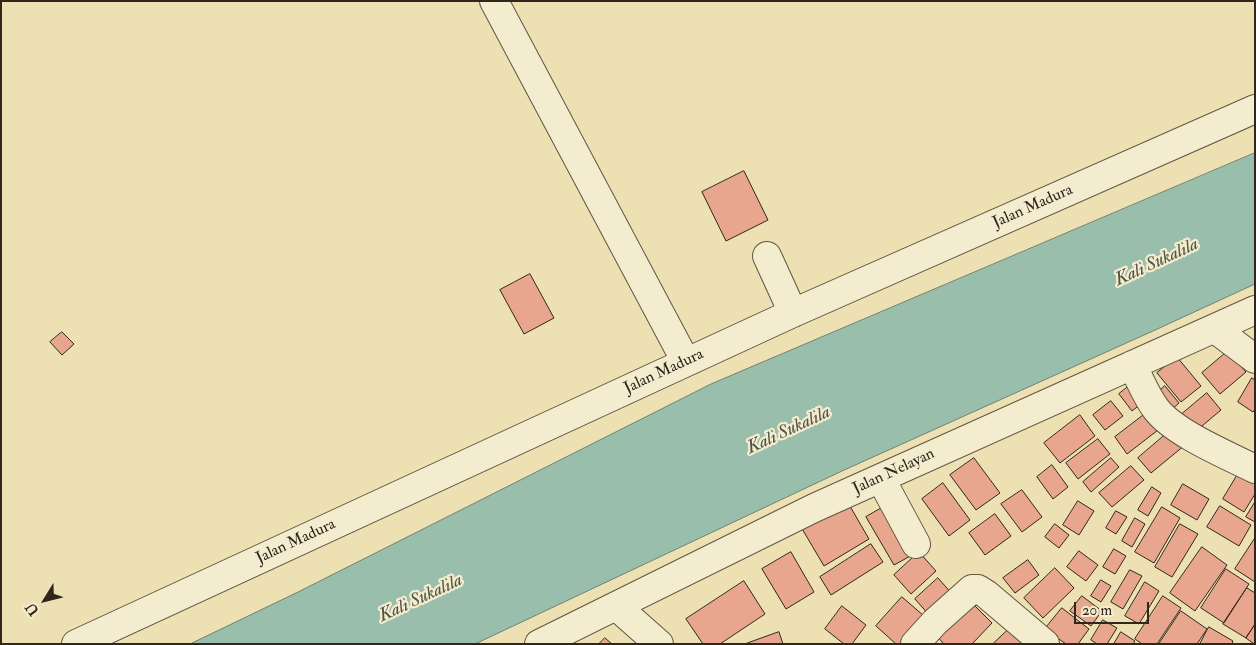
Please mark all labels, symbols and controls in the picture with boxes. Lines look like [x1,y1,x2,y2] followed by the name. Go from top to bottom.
[990,181,1076,233] street label: Jalan Madura
[1112,234,1202,292] water label: Kali Sukalila
[621,345,707,399] street label: Jalan Madura
[744,402,834,460] water label: Kali Sukalila
[850,445,938,499] street label: Jalan Nelayan
[253,515,339,569] street label: Jalan Madura
[376,570,466,628] water label: Kali Sukalila
[20,575,70,625] north arrow
[1076,592,1151,624] scale bar
[22,599,43,619] text: U
[1082,601,1112,620] text: 20 m

